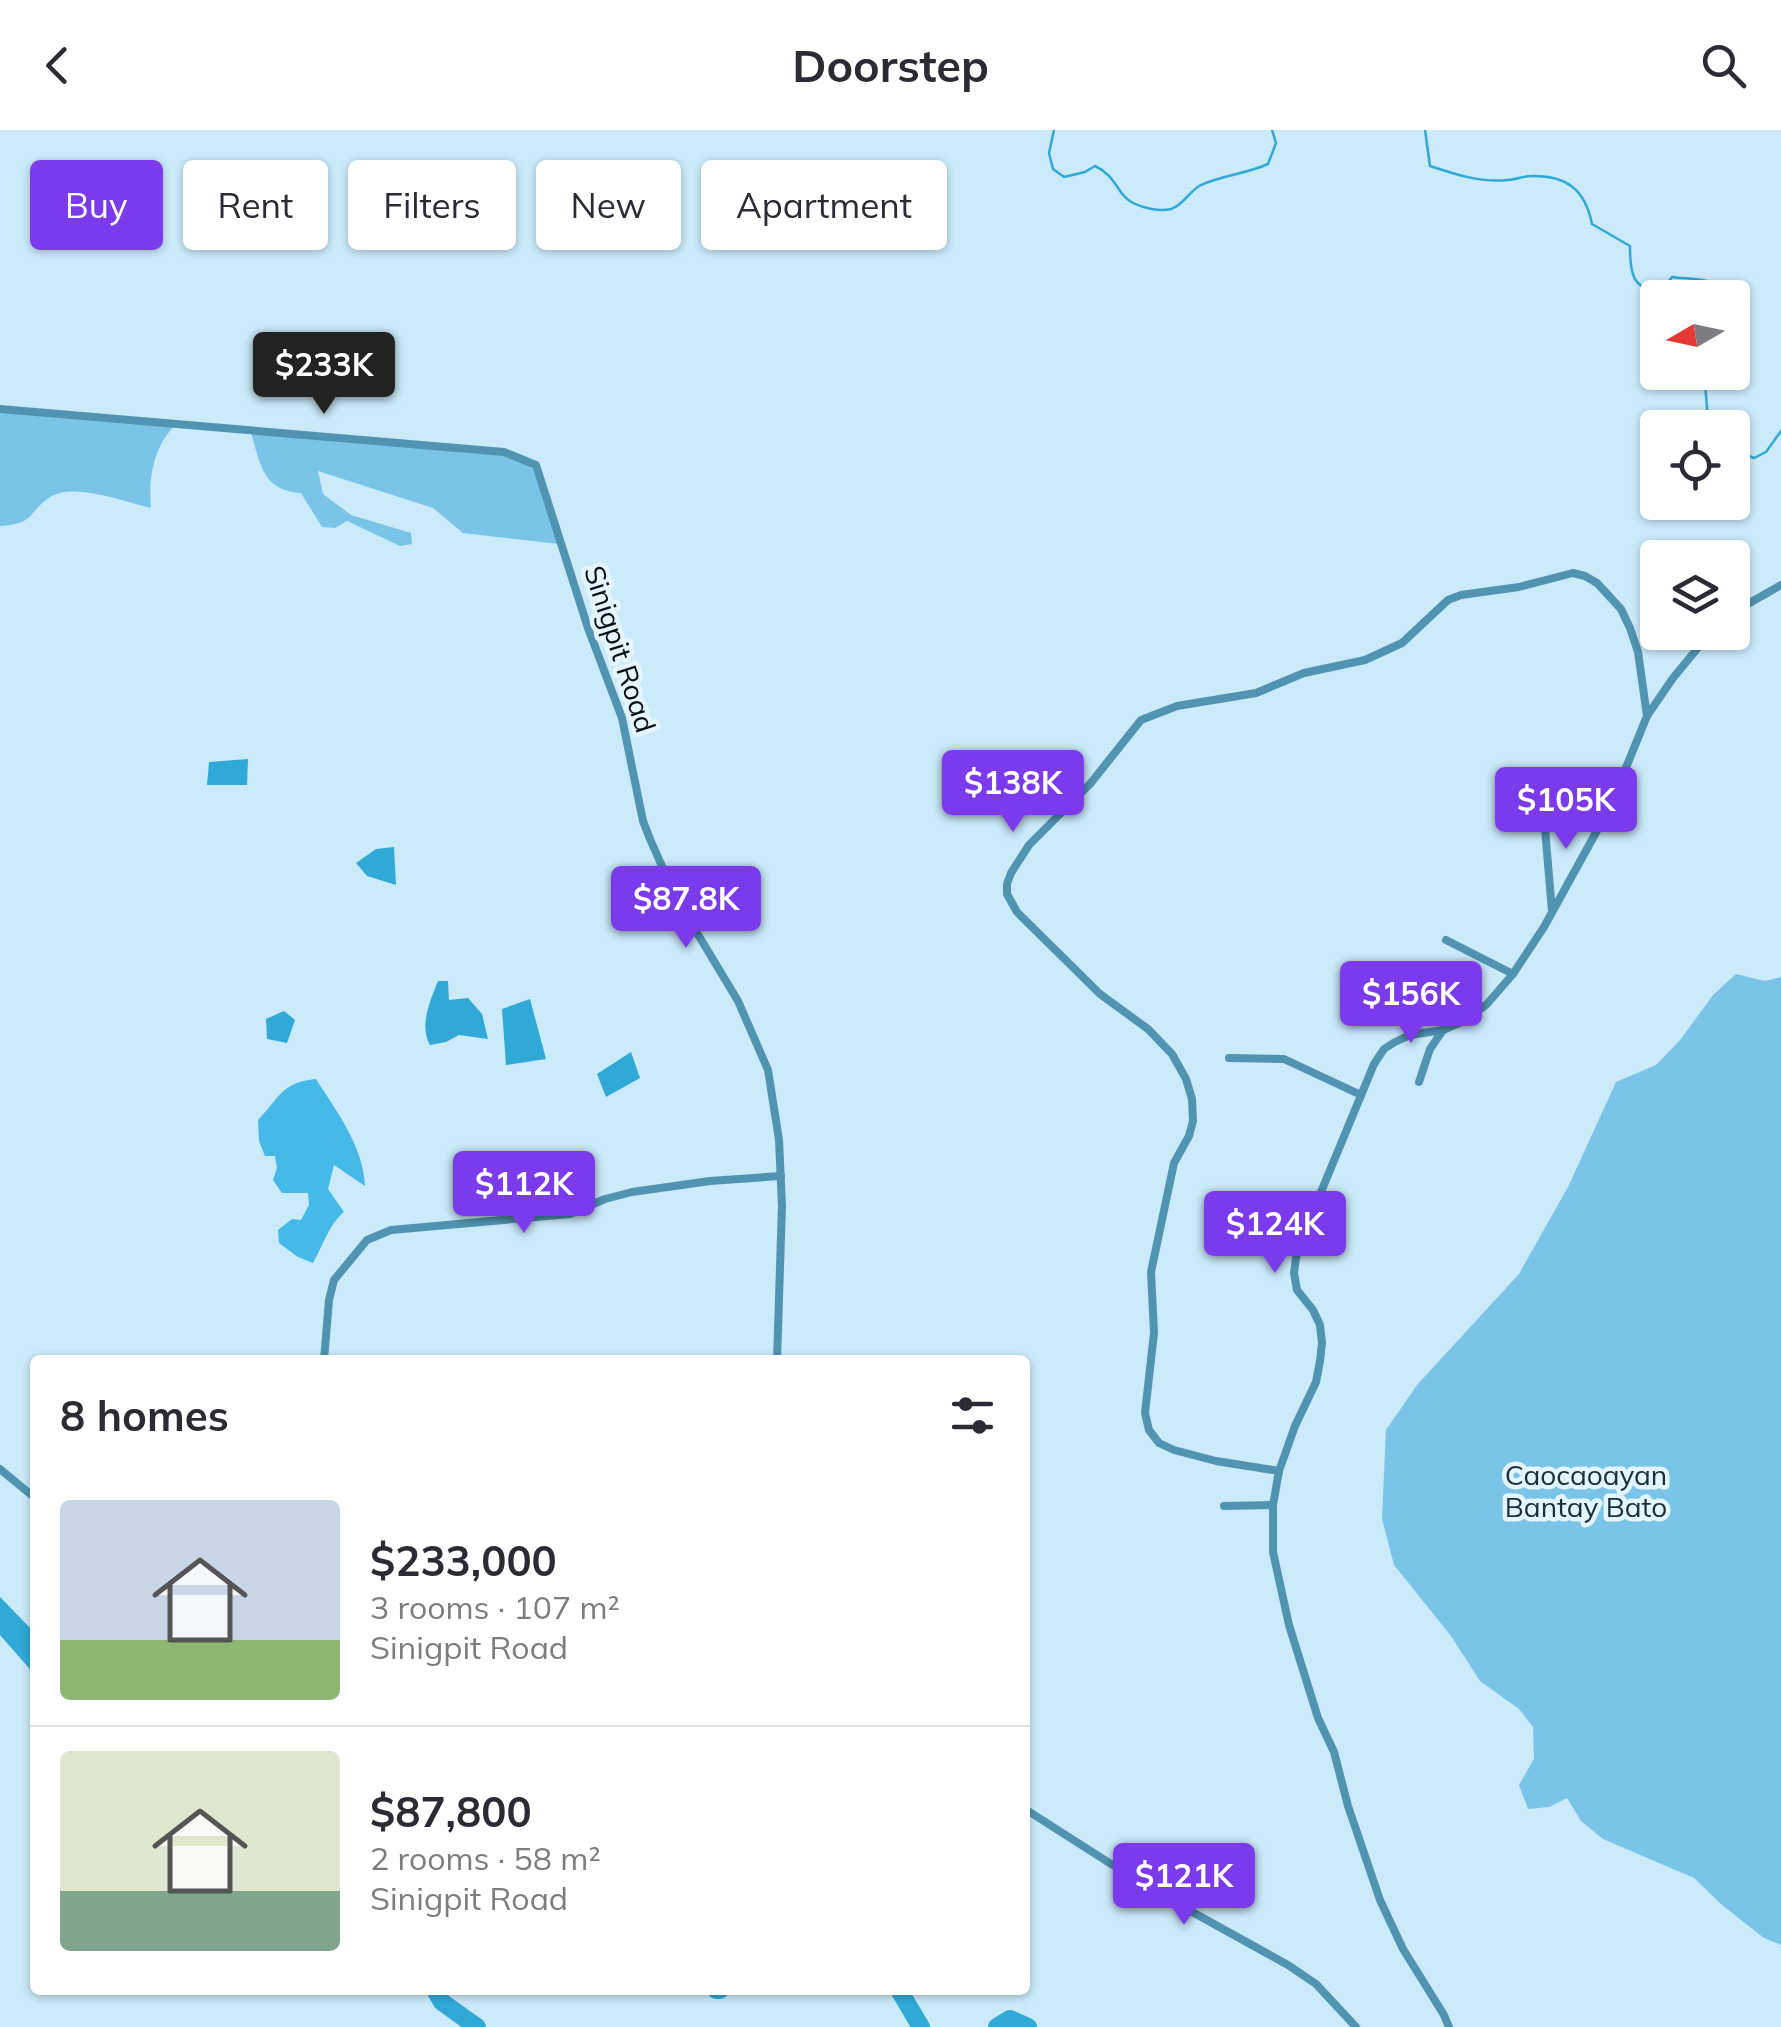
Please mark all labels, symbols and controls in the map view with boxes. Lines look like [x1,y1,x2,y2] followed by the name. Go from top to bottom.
[792,37,989,93] text: Doorstep
[30,38,85,93] icon: back
[1696,38,1751,93] icon: search
[30,160,163,250] chip: Buy
[183,160,328,250] chip: Rent
[348,160,516,250] chip: Filters
[536,160,681,250] chip: New
[701,160,947,250] chip: Apartment
[1640,280,1750,390] north arrow
[1640,280,1750,650] map controls
[254,332,394,417] pin: $233K
[275,344,373,384] text: $233K
[1640,410,1750,520] button: locate
[1640,540,1750,650] button: layers
[577,561,664,737] street label: Sinigpit Road
[943,750,1083,835] pin: $138K
[964,762,1062,802] text: $138K
[1496,767,1636,852] pin: $105K
[1517,779,1615,819] text: $105K
[605,866,767,951] pin: $87.8K
[633,878,739,918] text: $87.8K
[1341,961,1481,1046] pin: $156K
[1362,973,1460,1013] text: $156K
[454,1151,594,1236] pin: $112K
[475,1163,573,1203] text: $112K
[1205,1191,1345,1276] pin: $124K
[1226,1203,1324,1243] text: $124K
[945,1388,1000,1443] icon: filters
[60,1389,229,1442] text: 8 homes
[1505,1457,1667,1524] park label: Caocaoayan Bantay Bato
[370,1534,557,1587] text: $233,000
[140,1540,260,1660] icon: home
[370,1587,620,1627] text: 3 rooms · 107 m²
[370,1627,568,1667] text: Sinigpit Road
[370,1785,532,1838] text: $87,800
[140,1791,260,1911] icon: home
[370,1838,601,1878] text: 2 rooms · 58 m²
[1114,1843,1254,1928] pin: $121K
[1135,1855,1233,1895] text: $121K
[370,1878,568,1918] text: Sinigpit Road

